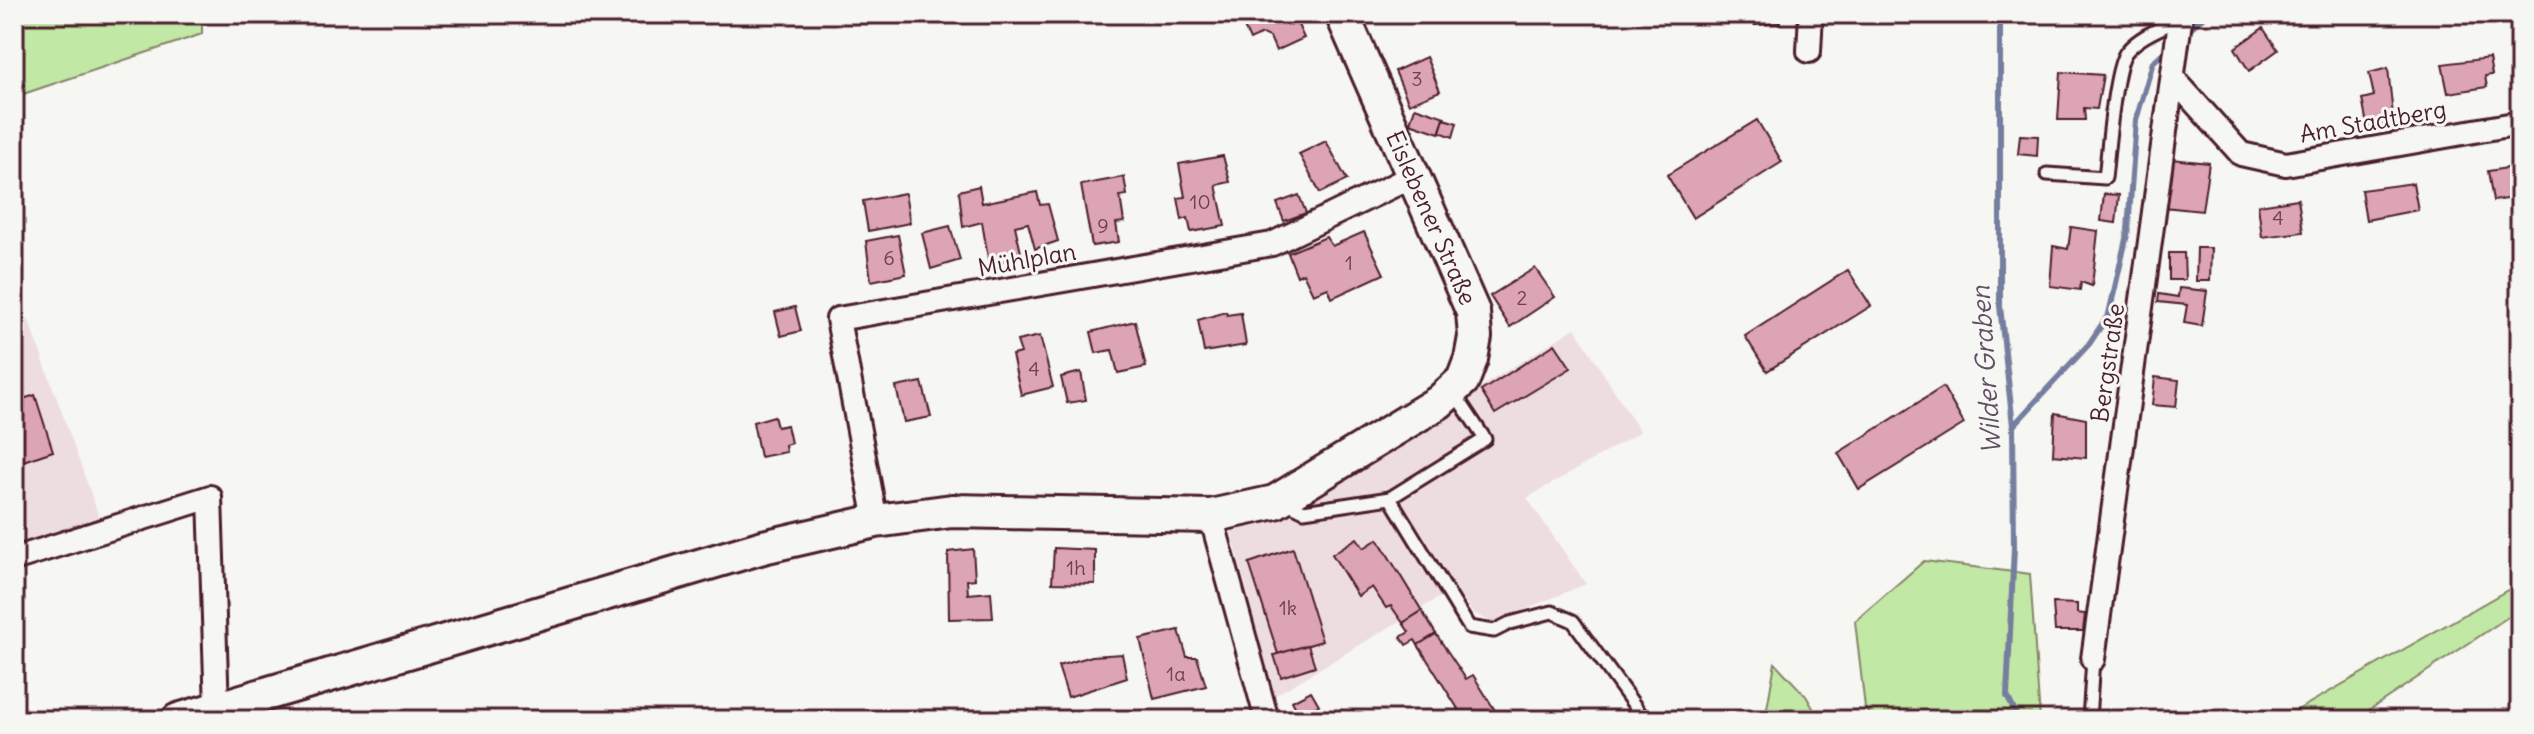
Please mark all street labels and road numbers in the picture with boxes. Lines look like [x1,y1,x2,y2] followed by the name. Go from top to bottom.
[2297,93,2448,149] street label: Am Stadtberg
[1380,126,1484,309] street label: Eislebener Straße
[975,236,1078,282] street label: Mühlplan
[2084,301,2130,424] street label: Bergstraße

